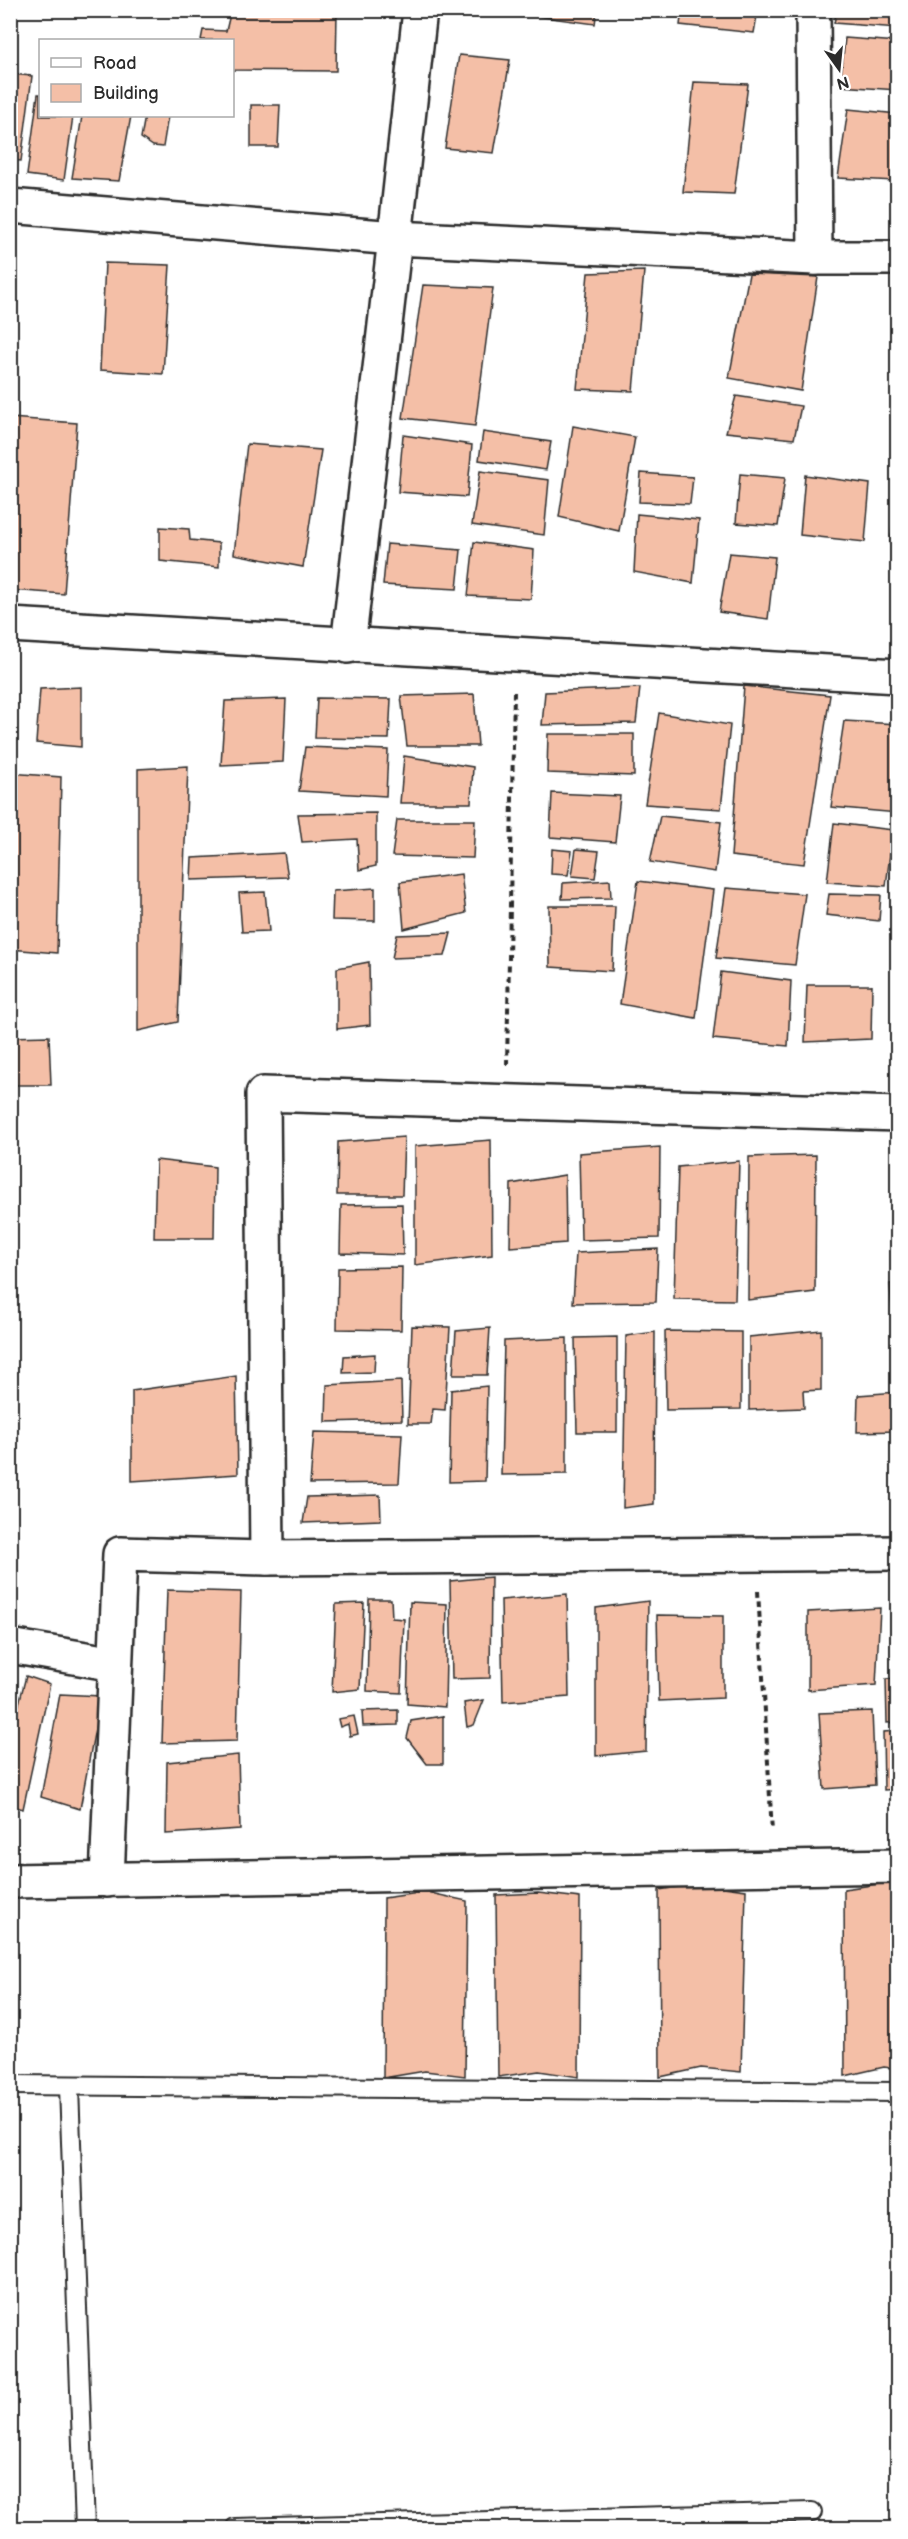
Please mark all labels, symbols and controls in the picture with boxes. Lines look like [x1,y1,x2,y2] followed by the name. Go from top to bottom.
[39,39,234,117] legend
[809,39,869,99] north arrow
[93,53,137,74] text: Road
[834,71,851,93] text: N
[93,83,159,104] text: Building

